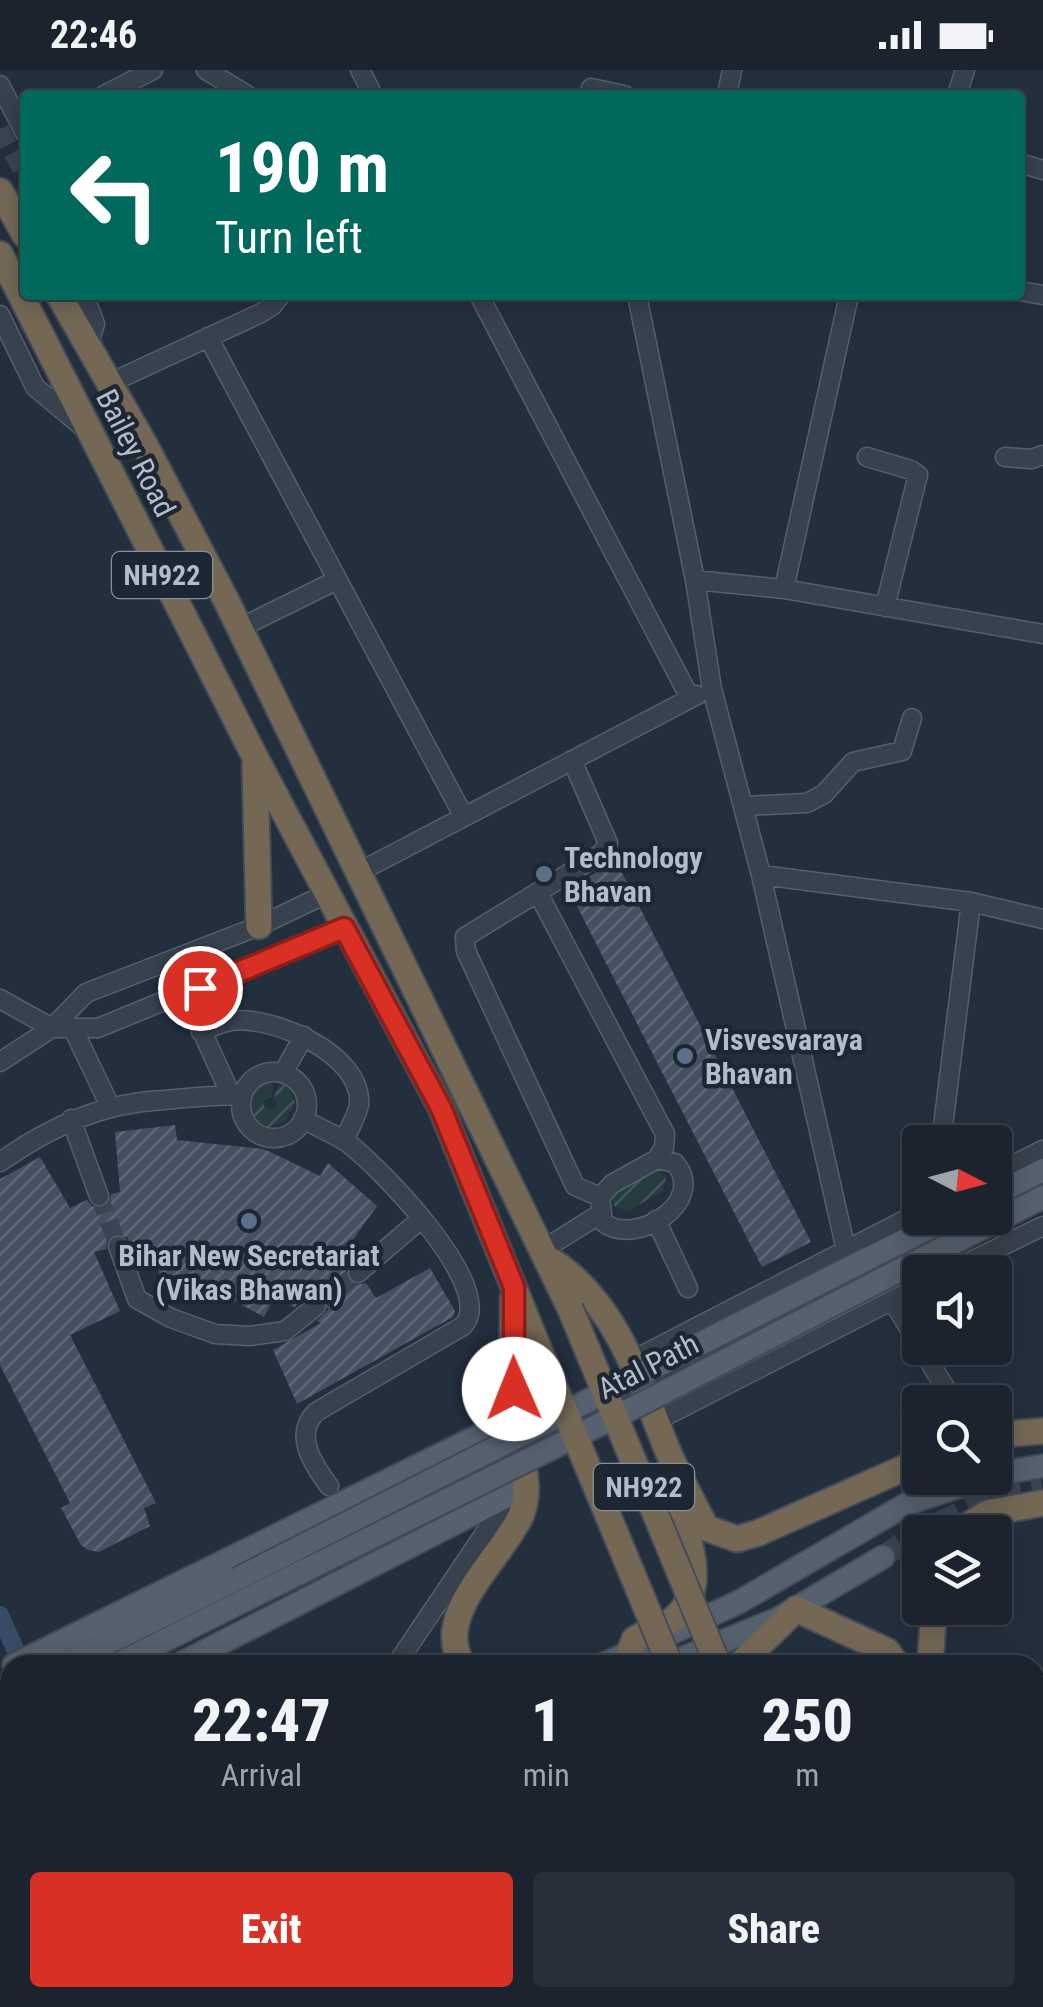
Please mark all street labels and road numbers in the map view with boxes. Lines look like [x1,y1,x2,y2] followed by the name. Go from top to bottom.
[89,384,183,522] street label: Bailey Road
[112,552,212,598] road number: NH922
[592,1326,704,1406] street label: Atal Path
[594,1464,694,1510] road number: NH922

